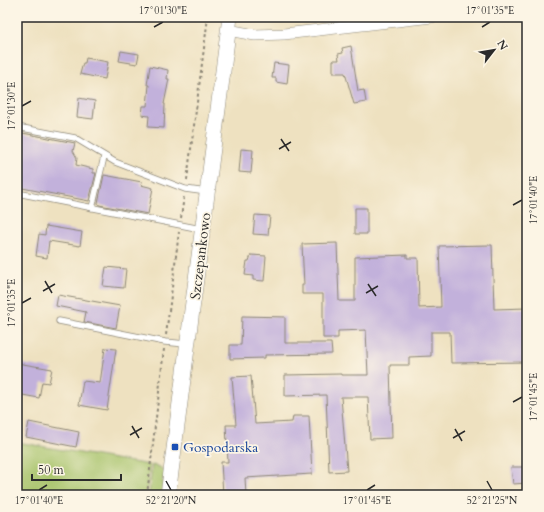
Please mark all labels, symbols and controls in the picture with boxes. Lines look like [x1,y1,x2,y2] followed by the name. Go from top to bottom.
[139,4,187,18] text: 17°01'30"E
[466,4,514,18] text: 17°01'35"E
[474,30,514,70] north arrow
[493,37,511,53] text: N
[5,82,19,130] text: 17°01'30"E
[527,176,541,224] text: 17°01'40"E
[186,211,215,301] street label: Szczepankowo
[5,279,19,327] text: 17°01'35"E
[527,373,541,421] text: 17°01'45"E
[183,438,258,457] place label: Gospodarska
[170,442,180,452] marker: Gospodarska
[32,456,121,482] scale bar
[38,462,65,478] text: 50 m
[15,494,63,508] text: 17°01'40"E
[146,494,197,508] text: 52°21'20"N
[343,494,391,508] text: 17°01'45"E
[467,494,518,508] text: 52°21'25"N

